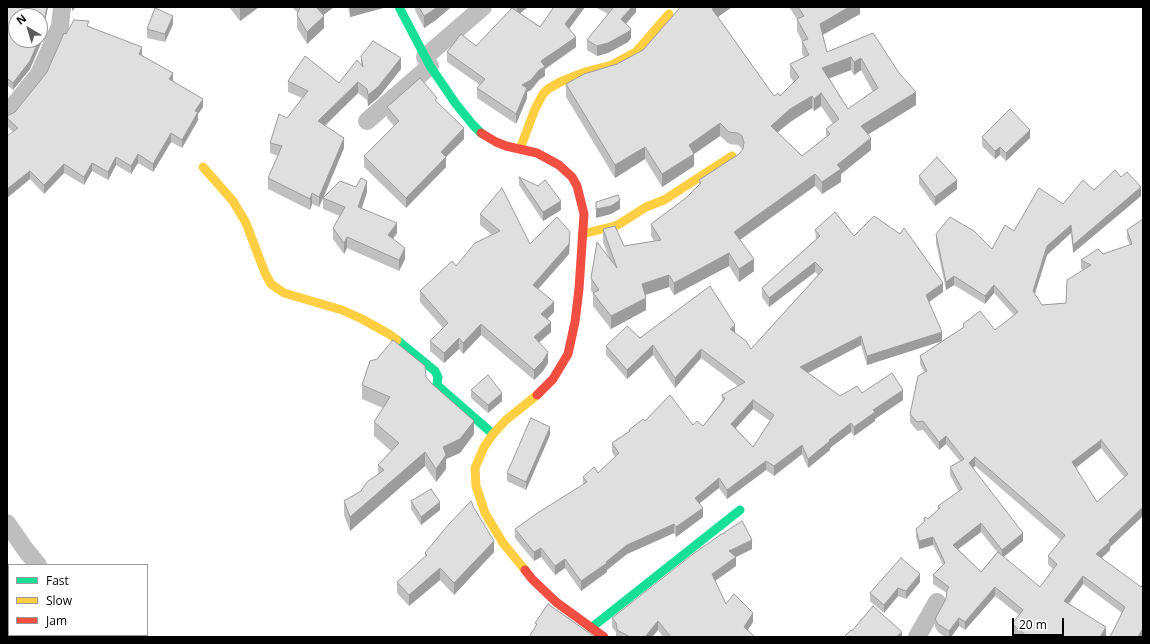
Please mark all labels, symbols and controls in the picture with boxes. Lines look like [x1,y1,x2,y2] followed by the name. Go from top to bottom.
[8,8,48,48] north arrow
[13,10,29,28] text: N
[8,564,148,636] legend
[46,572,69,589] text: Fast
[46,592,72,609] text: Slow
[1014,610,1066,636] scale bar
[46,612,67,629] text: Jam
[1019,616,1047,633] text: 20 m

